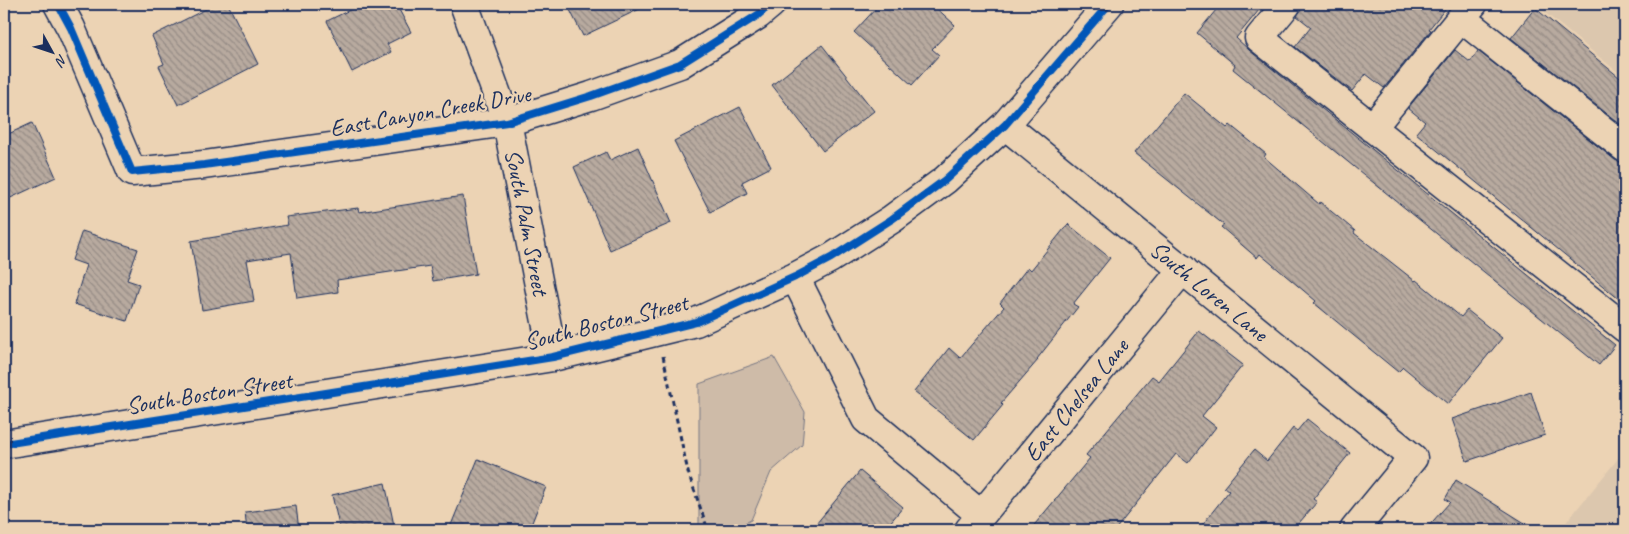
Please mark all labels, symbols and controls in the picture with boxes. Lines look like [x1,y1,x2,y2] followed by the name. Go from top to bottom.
[28,28,78,78] north arrow
[51,51,71,71] text: N
[327,78,535,143] street label: East Canyon Creek Drive
[498,146,556,300] street label: South Palm Street
[1144,234,1276,349] street label: South Loren Lane
[521,287,693,357] street label: South Boston Street
[1017,331,1136,468] street label: East Chelsea Lane
[124,365,296,421] street label: South Boston Street

